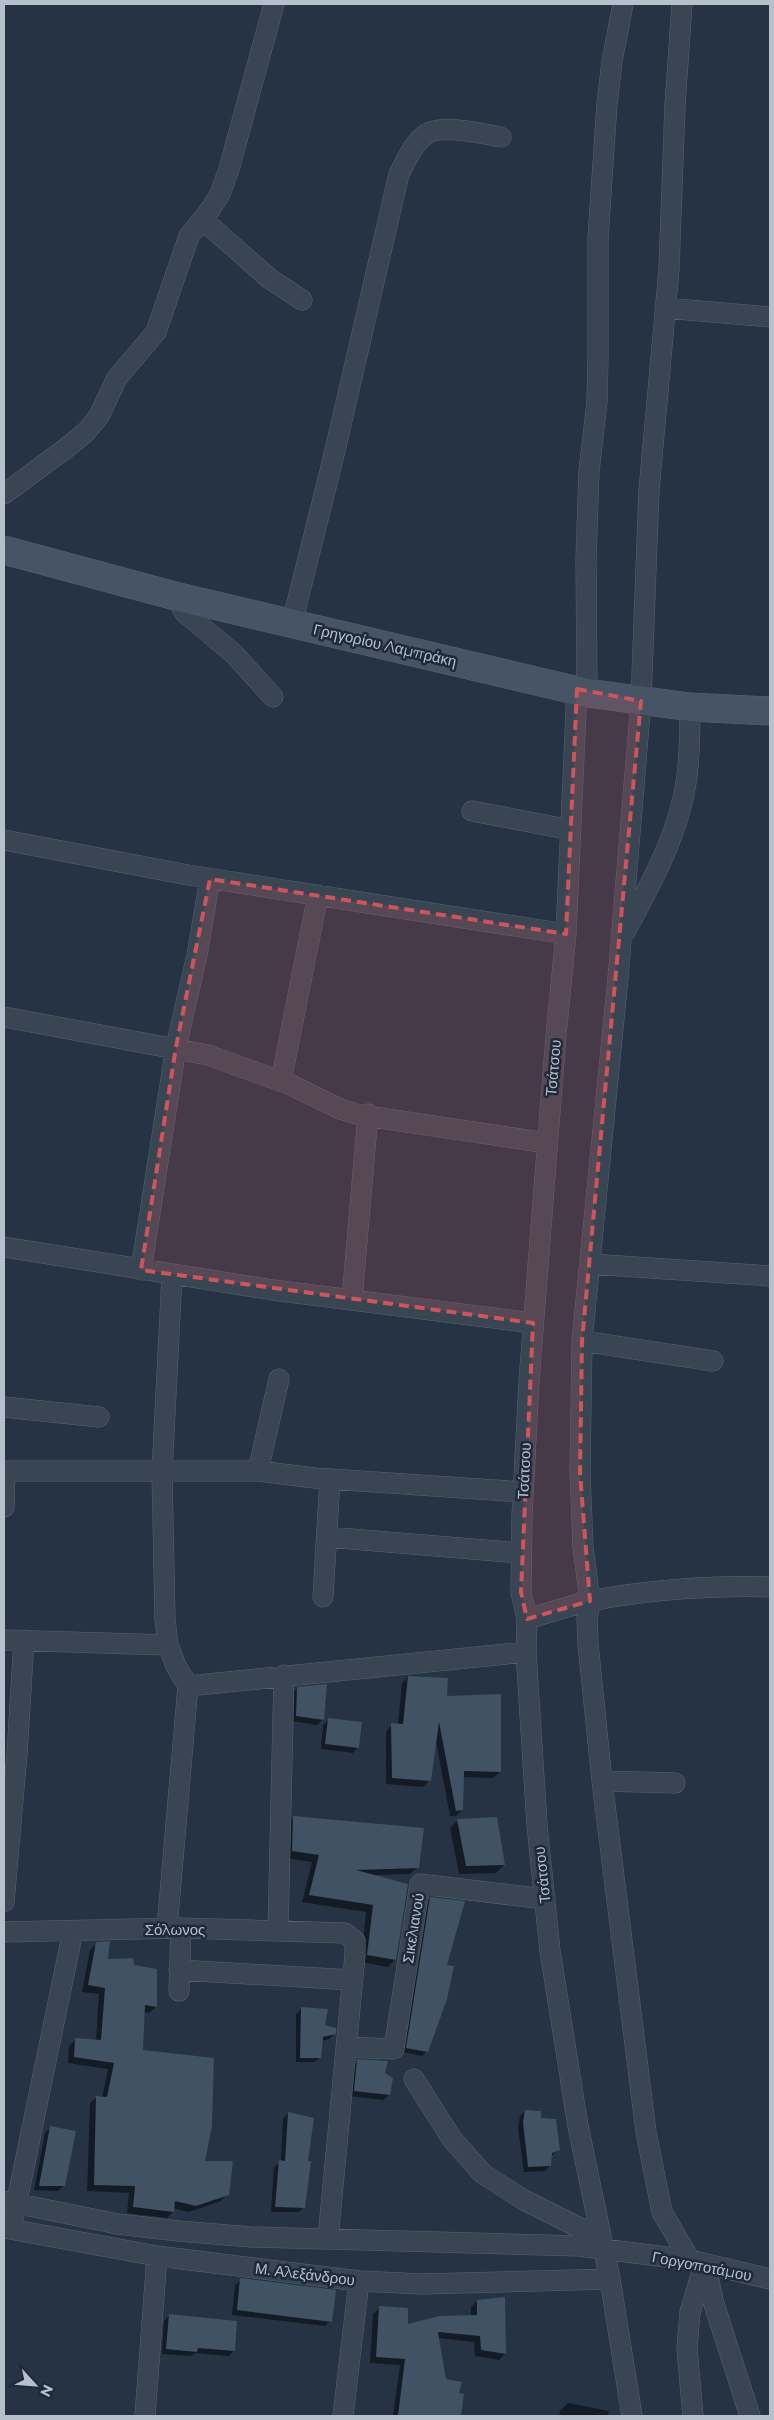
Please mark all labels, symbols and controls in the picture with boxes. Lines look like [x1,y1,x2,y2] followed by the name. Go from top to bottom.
[311,619,459,671] street label: Γρηγορίου Λαμπράκη
[541,1039,565,1097] street label: Τσάτσου
[513,1442,535,1500] street label: Τσάτσου
[530,1846,554,1904] street label: Τσάτσου
[398,1891,428,1965] street label: Σικελιανού
[145,1920,205,1939] street label: Σόλωνος
[651,2247,753,2285] street label: Γοργοποτάμου
[254,2258,356,2290] street label: Μ. Αλεξάνδρου
[10,2360,60,2410] north arrow
[36,2382,57,2400] text: N

